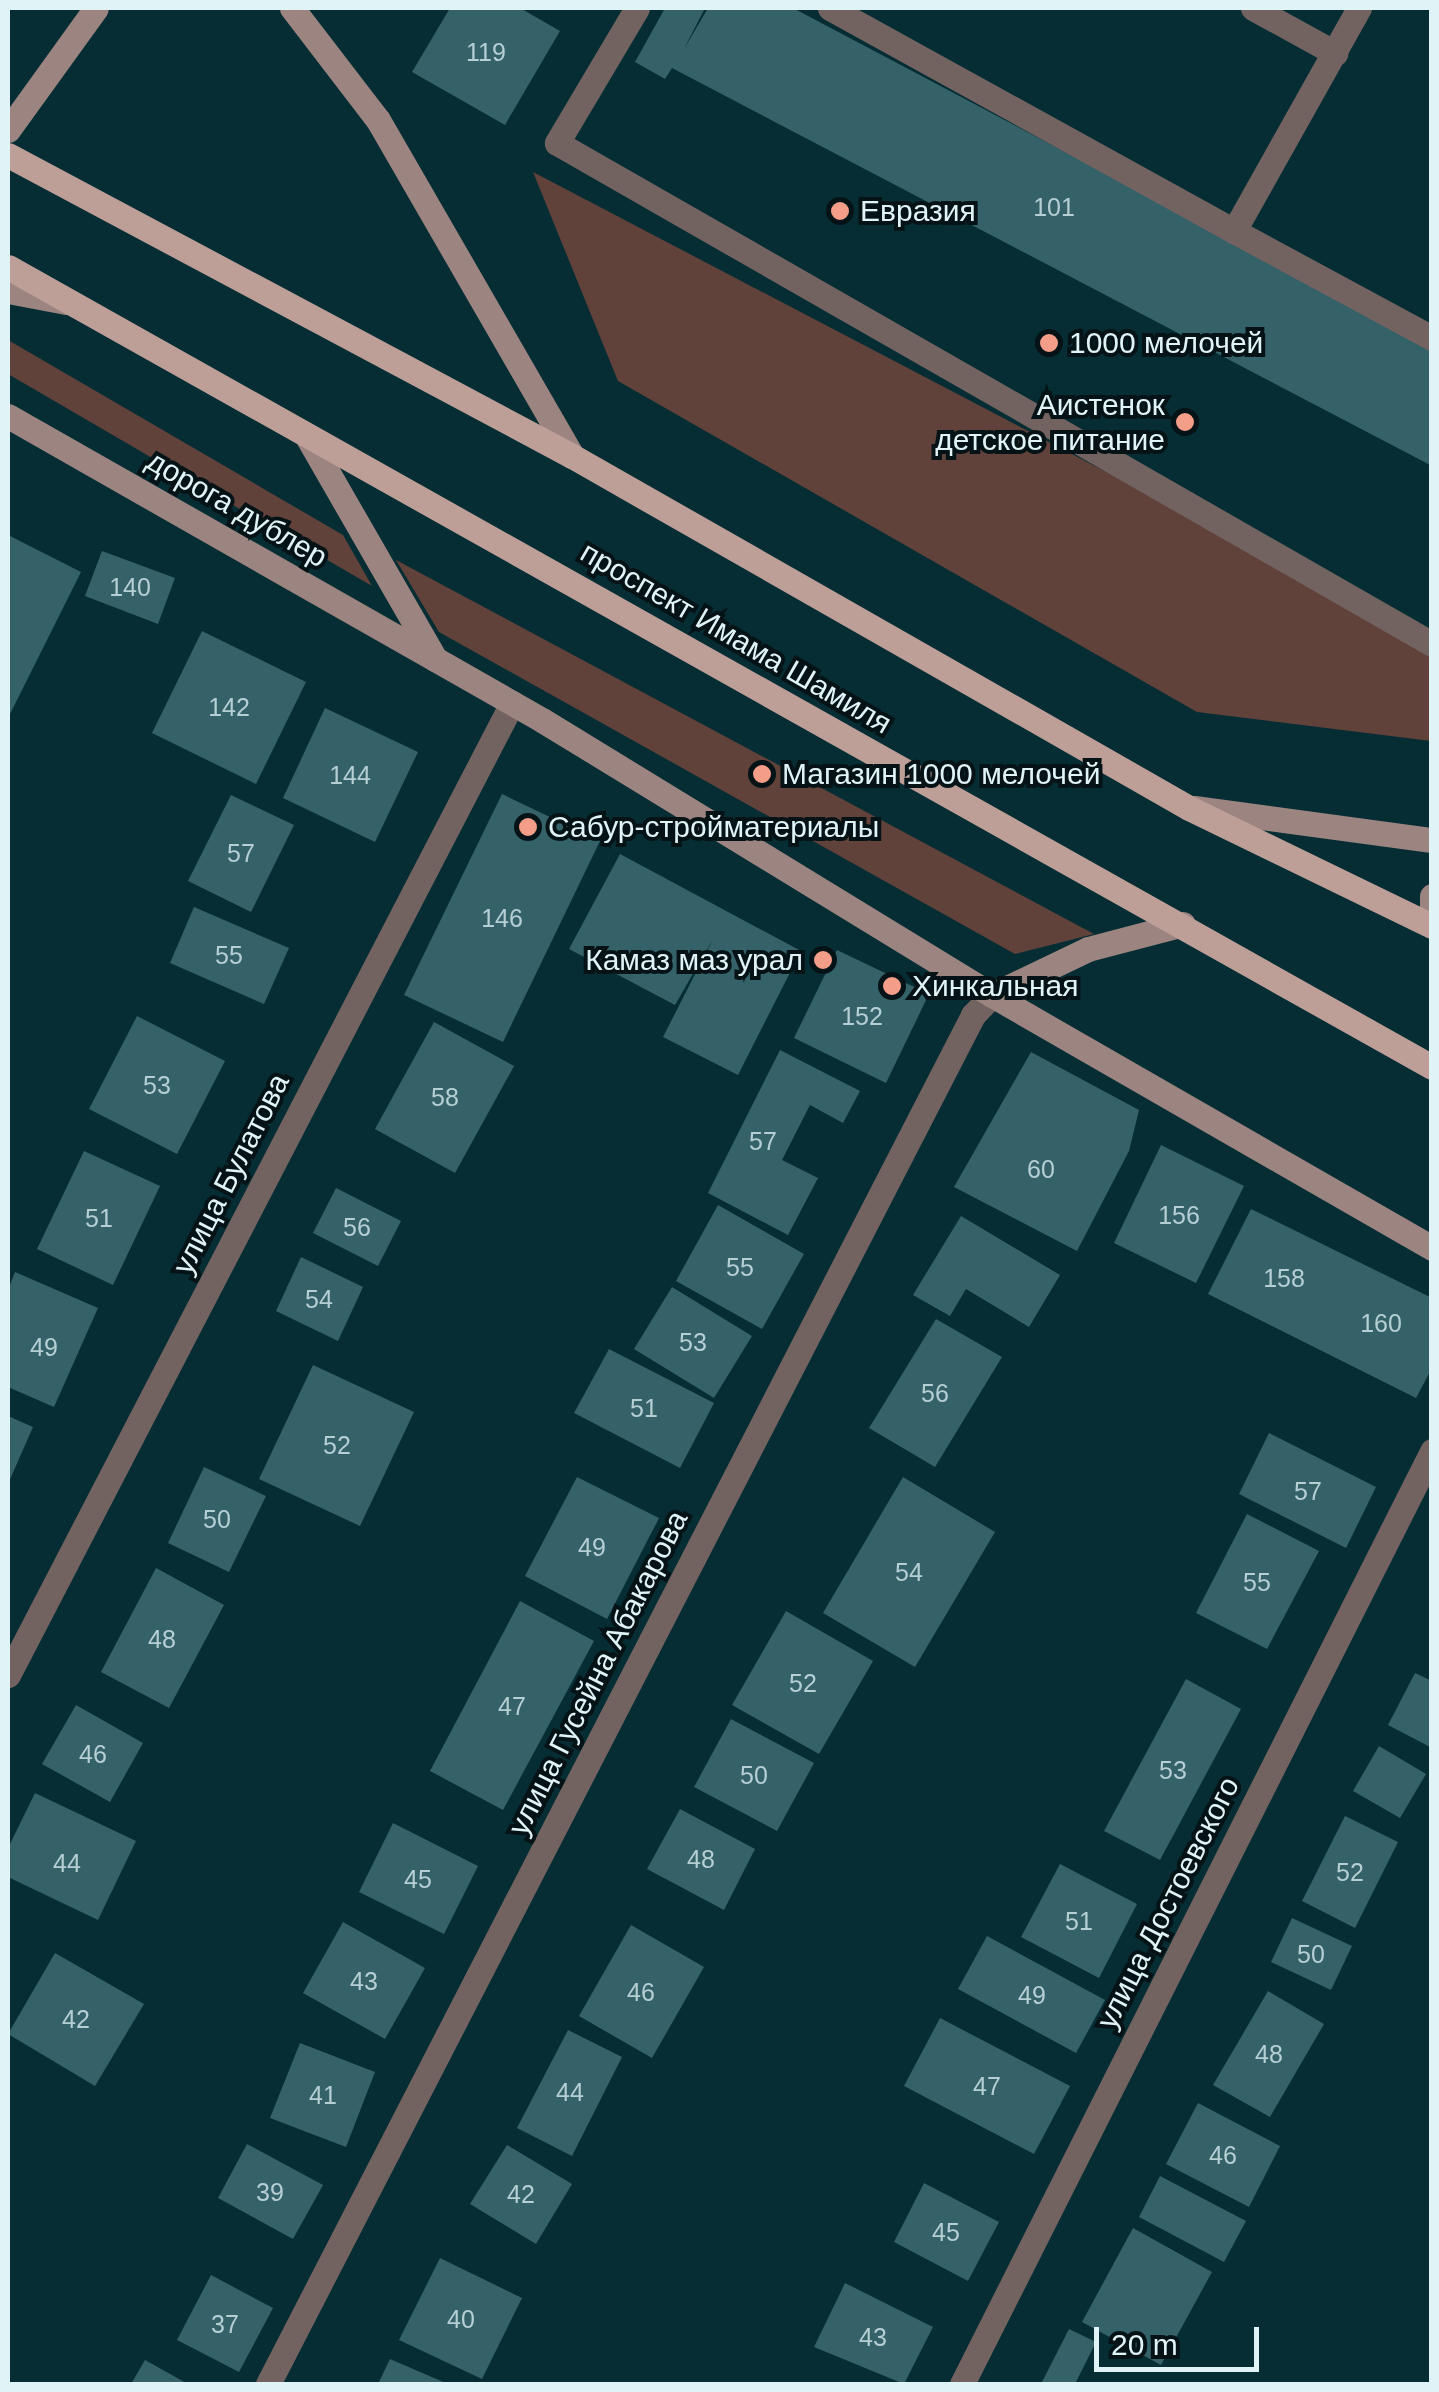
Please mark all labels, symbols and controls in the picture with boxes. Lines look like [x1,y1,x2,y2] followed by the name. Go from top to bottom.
[466,37,506,67] house number: 119
[1033,192,1075,222] house number: 101
[860,193,976,229] place label: Евразия
[829,200,851,222] marker: Евразия
[1069,325,1263,361] place label: 1000 мелочей
[1038,332,1060,354] marker: 1000 мелочей
[935,387,1165,458] place label: Аистенок детское питание
[1174,411,1196,433] marker: Аистенок детское питание
[140,443,334,575] street label: дорога дублер
[574,534,898,742] street label: проспект Имама Шамиля
[109,572,151,602] house number: 140
[208,692,250,722] house number: 142
[782,756,1100,792] place label: Магазин 1000 мелочей
[329,760,371,790] house number: 144
[751,763,773,785] marker: Магазин 1000 мелочей
[548,809,879,845] place label: Сабур-стройматериалы
[517,816,539,838] marker: Сабур-стройматериалы
[227,838,255,868] house number: 57
[481,903,523,933] house number: 146
[215,940,243,970] house number: 55
[585,942,803,978] place label: Камаз маз урал
[812,949,834,971] marker: Камаз маз урал
[912,968,1078,1004] place label: Хинкальная
[881,975,903,997] marker: Хинкальная
[841,1001,883,1031] house number: 152
[165,1068,297,1280] street label: улица Булатова
[143,1070,171,1100] house number: 53
[431,1082,459,1112] house number: 58
[749,1126,777,1156] house number: 57
[1027,1154,1055,1184] house number: 60
[1158,1200,1200,1230] house number: 156
[85,1203,113,1233] house number: 51
[343,1212,371,1242] house number: 56
[726,1252,754,1282] house number: 55
[1263,1263,1305,1293] house number: 158
[305,1284,333,1314] house number: 54
[1360,1308,1402,1338] house number: 160
[679,1327,707,1357] house number: 53
[30,1332,58,1362] house number: 49
[921,1378,949,1408] house number: 56
[630,1393,658,1423] house number: 51
[323,1430,351,1460] house number: 52
[1294,1476,1322,1506] house number: 57
[203,1504,231,1534] house number: 50
[500,1505,696,1841] street label: улица Гусейна Абакарова
[578,1532,606,1562] house number: 49
[895,1557,923,1587] house number: 54
[1243,1567,1271,1597] house number: 55
[148,1624,176,1654] house number: 48
[789,1668,817,1698] house number: 52
[498,1691,526,1721] house number: 47
[79,1739,107,1769] house number: 46
[1159,1755,1187,1785] house number: 53
[740,1760,768,1790] house number: 50
[1089,1771,1247,2035] street label: улица Достоевского
[687,1844,715,1874] house number: 48
[53,1848,81,1878] house number: 44
[1336,1857,1364,1887] house number: 52
[404,1864,432,1894] house number: 45
[1065,1906,1093,1936] house number: 51
[1297,1939,1325,1969] house number: 50
[350,1966,378,1996] house number: 43
[627,1977,655,2007] house number: 46
[1018,1980,1046,2010] house number: 49
[62,2004,90,2034] house number: 42
[1255,2039,1283,2069] house number: 48
[973,2071,1001,2101] house number: 47
[556,2077,584,2107] house number: 44
[309,2080,337,2110] house number: 41
[1209,2140,1237,2170] house number: 46
[256,2177,284,2207] house number: 39
[507,2179,535,2209] house number: 42
[932,2217,960,2247] house number: 45
[447,2304,475,2334] house number: 40
[1099,2307,1264,2369] scale bar
[211,2309,239,2339] house number: 37
[859,2322,887,2352] house number: 43
[1111,2328,1178,2361] text: 20 m

